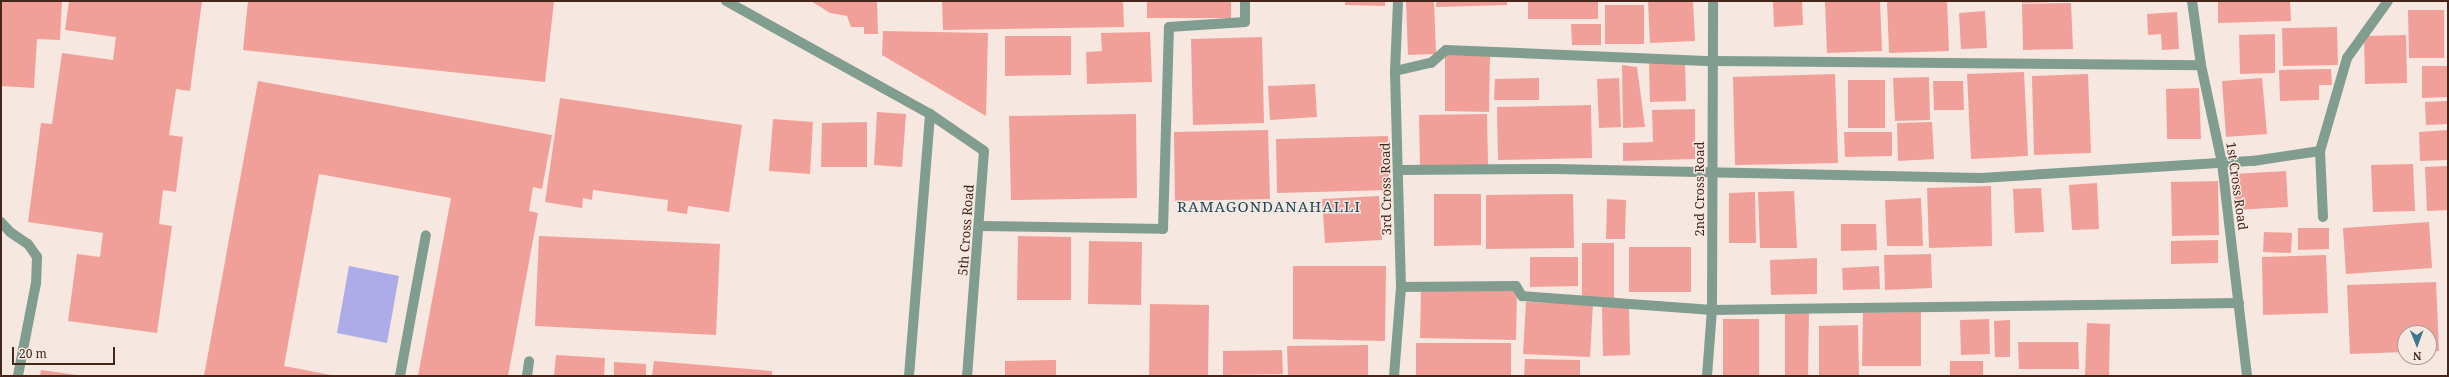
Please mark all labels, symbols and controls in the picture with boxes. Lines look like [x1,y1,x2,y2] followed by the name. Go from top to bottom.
[1691,141,1707,237] street label: 2nd Cross Road
[2223,141,2251,231] street label: 1st Cross Road
[1377,142,1395,236] street label: 3rd Cross Road
[955,184,977,276] street label: 5th Cross Road
[1177,198,1361,216] district label: RAMAGONDANAHALLI
[2397,325,2437,365] north arrow
[14,339,117,365] scale bar
[19,345,47,362] text: 20 m
[2413,349,2422,364] text: N

